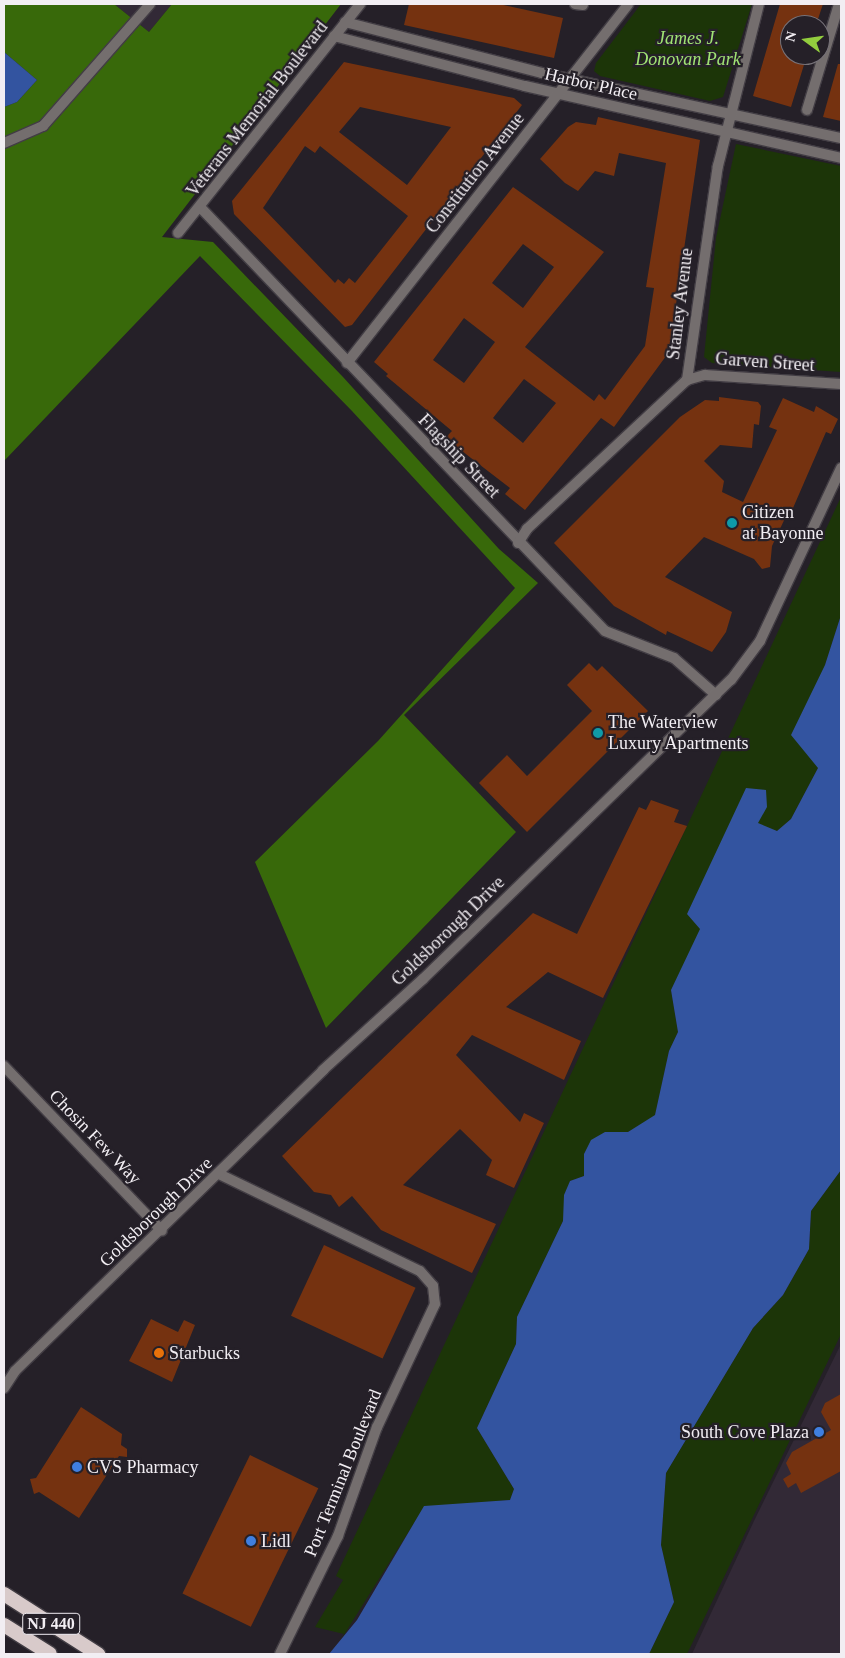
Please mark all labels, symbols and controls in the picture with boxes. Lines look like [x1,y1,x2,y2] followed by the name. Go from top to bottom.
[780,15,830,65] north arrow
[182,17,332,201] street label: Veterans Memorial Boulevard
[635,28,741,70] park label: James J. Donovan Park
[782,30,799,43] text: N
[543,63,639,105] street label: Harbor Place
[421,108,529,238] street label: Constitution Avenue
[662,247,698,361] street label: Stanley Avenue
[715,348,815,376] street label: Garven Street
[414,409,504,503] street label: Flagship Street
[742,502,823,544] place label: Citizen at Bayonne
[726,517,738,529] marker: Citizen at Bayonne
[608,712,749,754] place label: The Waterview Luxury Apartments
[592,727,604,739] marker: The Waterview Luxury Apartments
[387,872,509,990] street label: Goldsborough Drive
[44,1085,146,1189] street label: Chosin Few Way
[95,1153,217,1271] street label: Goldsborough Drive
[169,1342,240,1364] place label: Starbucks
[153,1347,165,1359] marker: Starbucks
[300,1386,386,1560] street label: Port Terminal Boulevard
[681,1421,809,1443] place label: South Cove Plaza
[813,1426,825,1438] marker: South Cove Plaza
[87,1456,198,1478] place label: CVS Pharmacy
[71,1461,83,1473] marker: CVS Pharmacy
[261,1530,291,1552] place label: Lidl
[245,1535,257,1547] marker: Lidl
[21,1610,81,1638] road number: NJ 440

